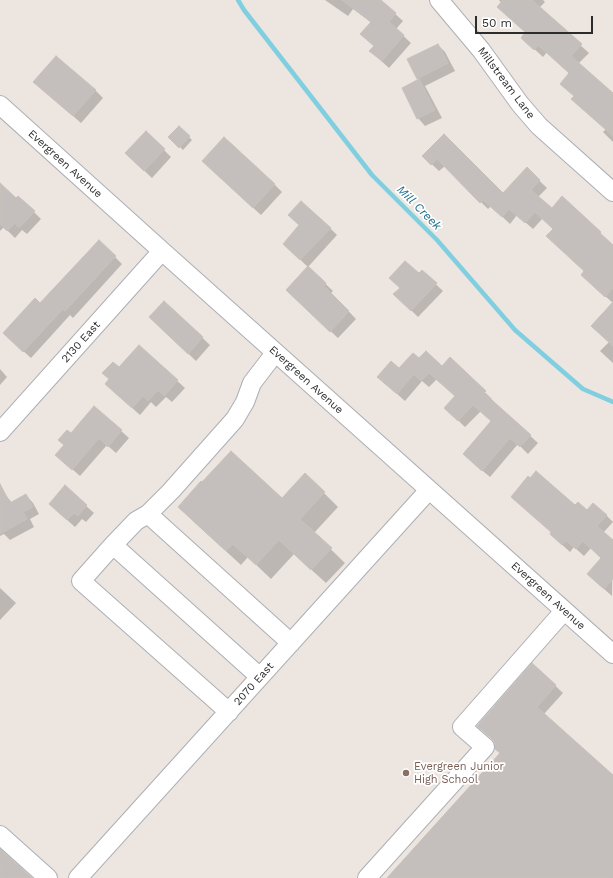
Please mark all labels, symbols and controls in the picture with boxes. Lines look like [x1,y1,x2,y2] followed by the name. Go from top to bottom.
[477,8,595,34] scale bar
[482,16,512,30] text: 50 m
[475,44,537,122] street label: Millstream Lane
[25,127,105,201] street label: Evergreen Avenue
[394,183,444,233] water label: Mill Creek
[59,319,103,365] street label: 2130 East
[266,343,346,417] street label: Evergreen Avenue
[508,559,588,633] street label: Evergreen Avenue
[231,660,277,708] street label: 2070 East
[414,760,504,786] place label: Evergreen Junior High School
[401,768,411,778] marker: Evergreen Junior High School

